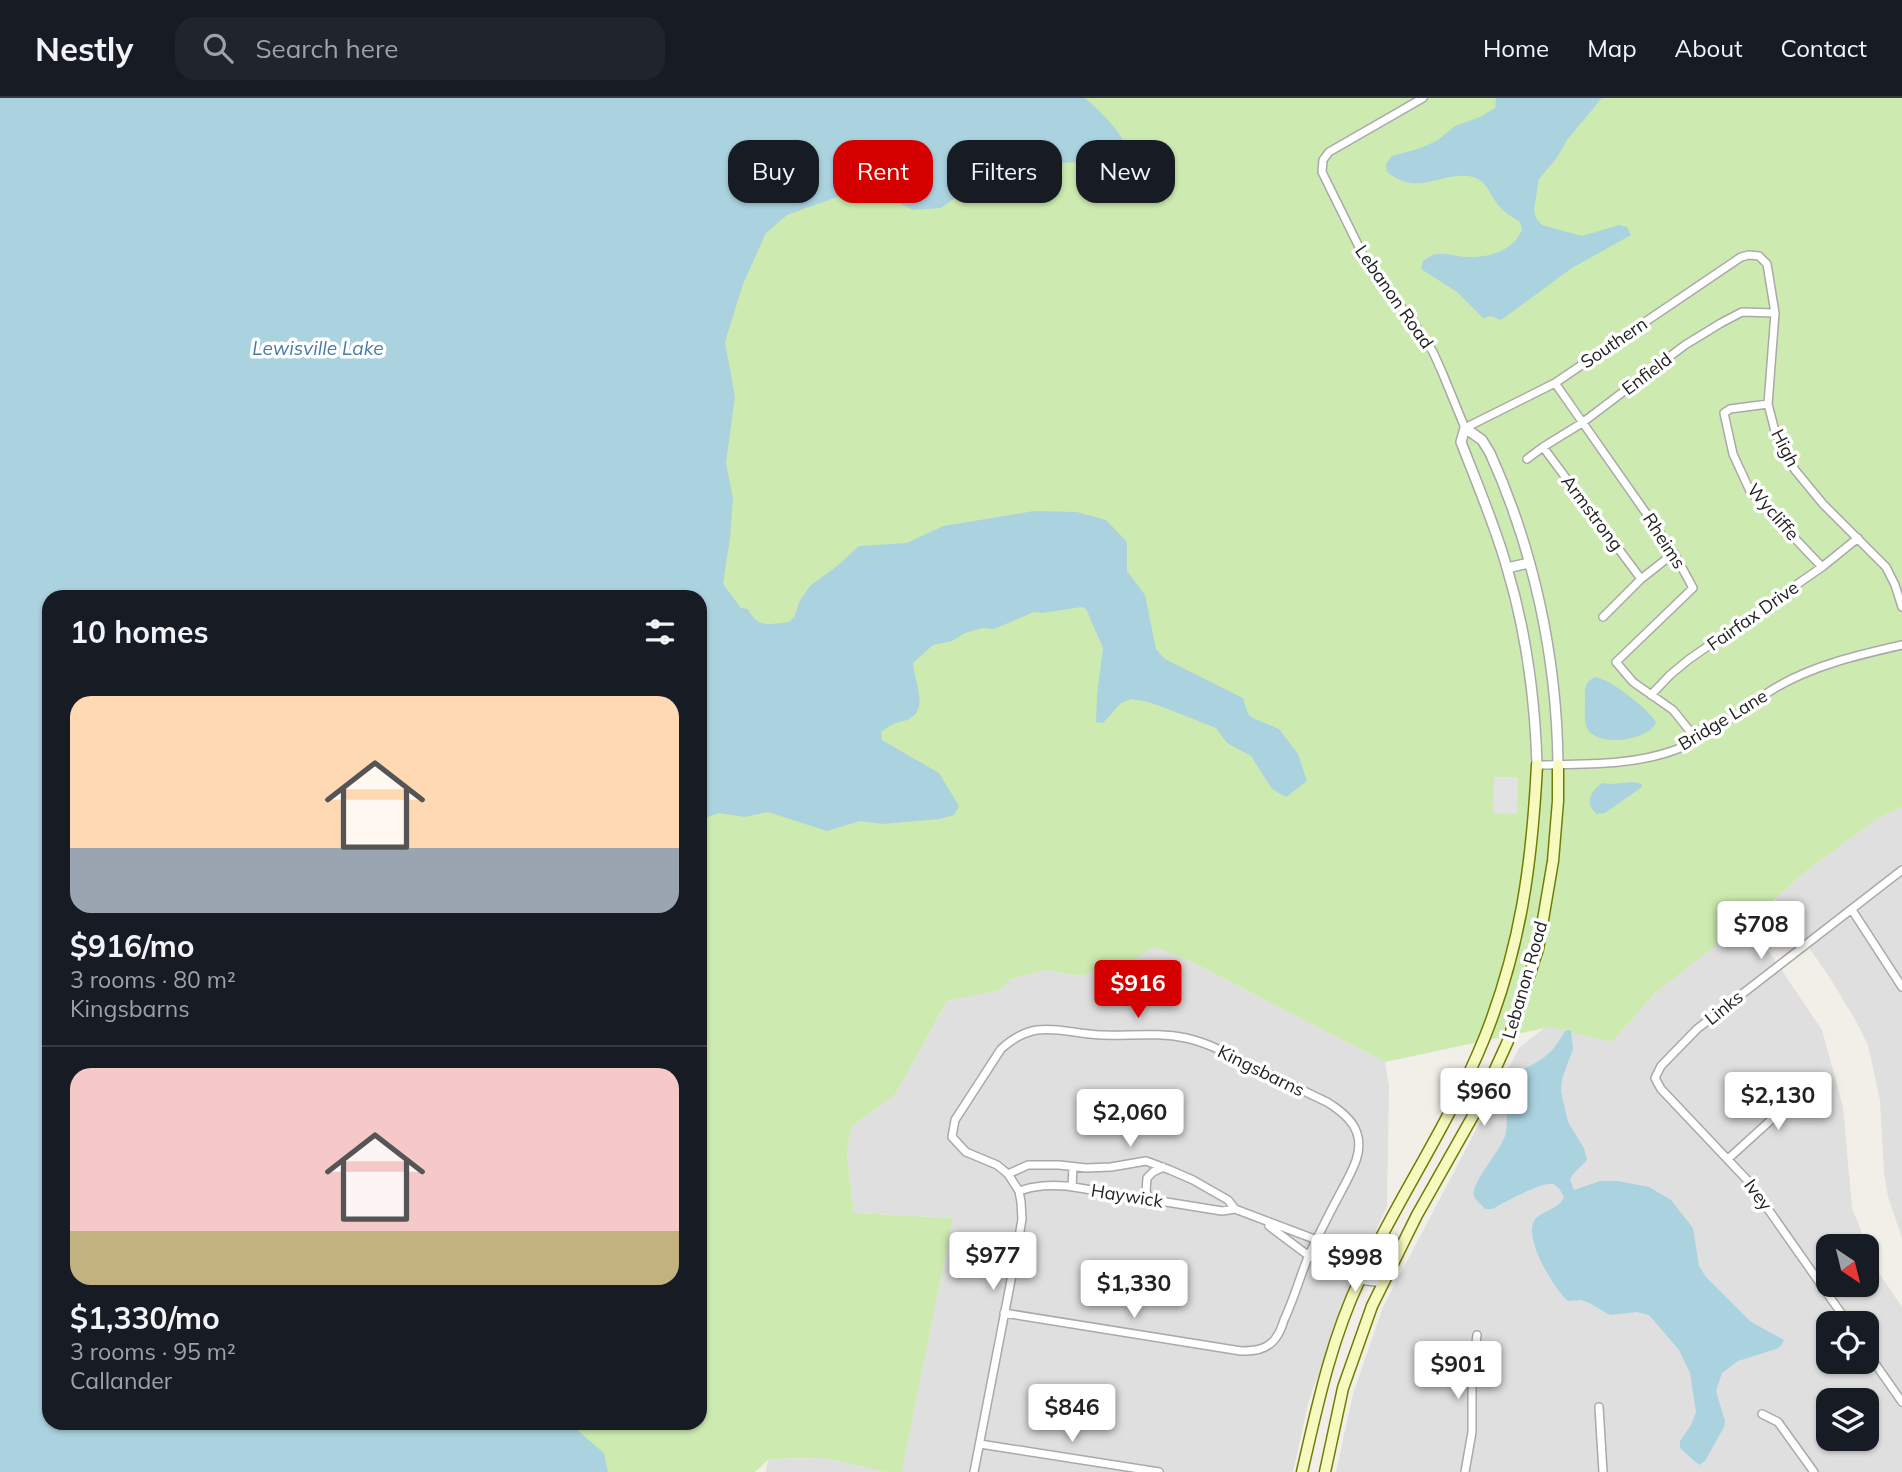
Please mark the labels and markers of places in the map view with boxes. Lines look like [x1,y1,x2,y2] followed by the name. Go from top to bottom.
[1720,902,1802,961] pin: $708
[1097,960,1179,1020] pin: $916
[1443,1068,1525,1128] pin: $960
[1721,1072,1835,1132] pin: $2,130
[1073,1090,1187,1149] pin: $2,060
[952,1232,1034,1292] pin: $977
[1314,1234,1396,1294] pin: $998
[1077,1260,1191,1320] pin: $1,330
[1417,1342,1499,1401] pin: $901
[1031,1384,1113,1444] pin: $846

